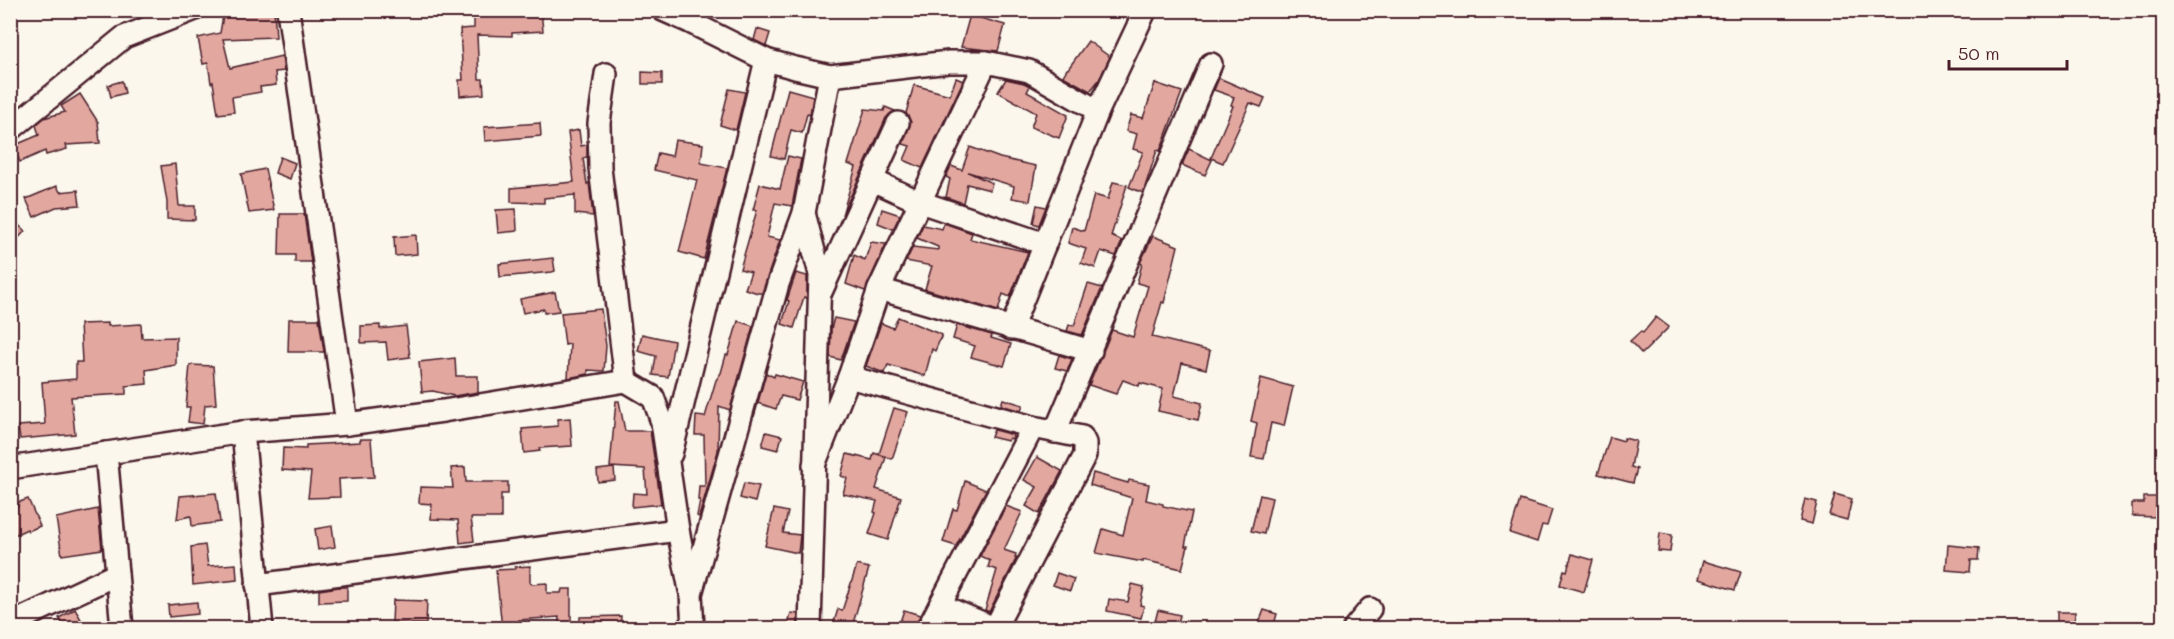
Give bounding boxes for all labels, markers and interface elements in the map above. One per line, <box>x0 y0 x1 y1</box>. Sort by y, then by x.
scale bar <box>1949 33 2068 71</box>
text: 50 m <box>1958 41 2000 65</box>

